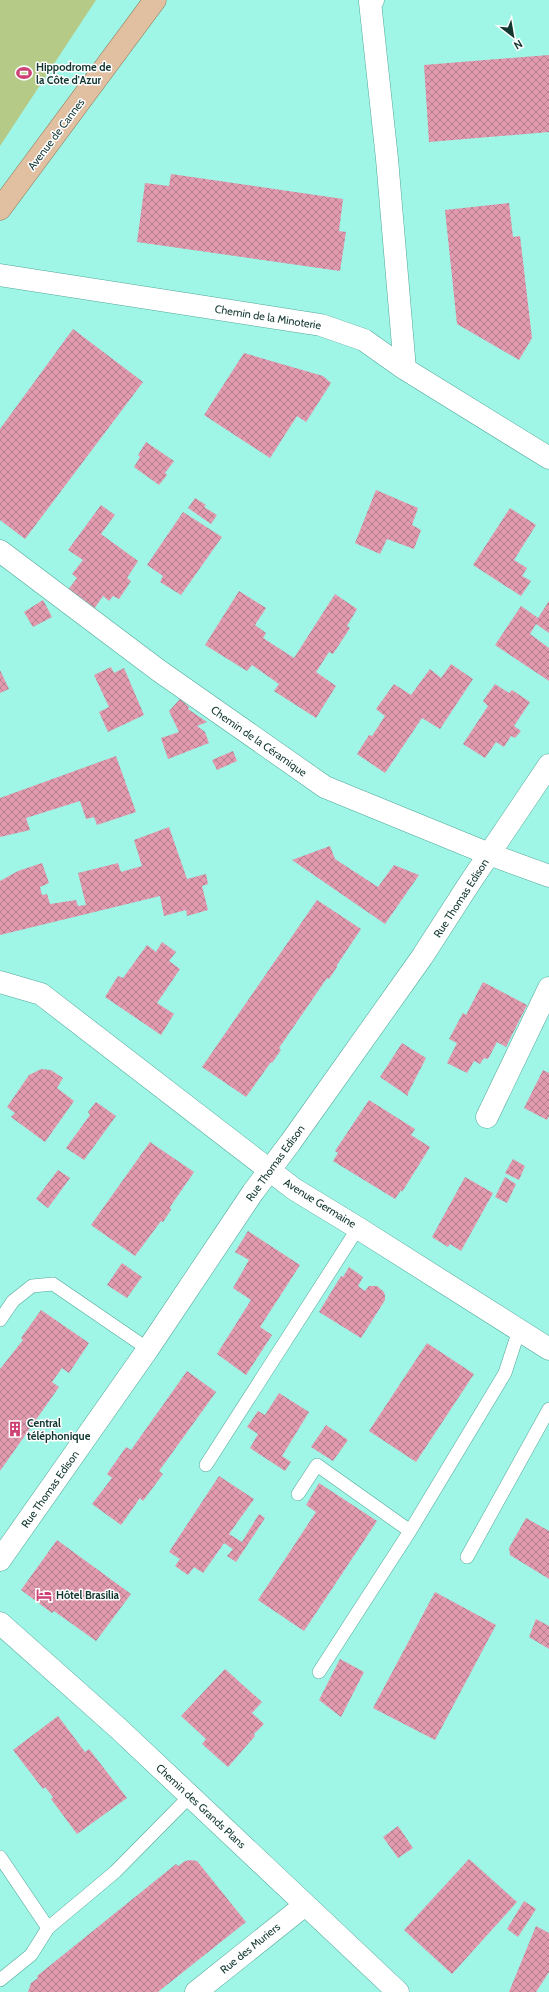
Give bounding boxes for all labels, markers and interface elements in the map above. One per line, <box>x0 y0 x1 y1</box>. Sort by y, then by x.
north arrow <box>493 16 533 56</box>
text: N <box>511 37 525 53</box>
place label: Hippodrome de la Côte d'Azur <box>36 60 111 87</box>
sports icon: Hippodrome de la Côte d'Azur <box>15 64 33 82</box>
street label: Avenue de Cannes <box>24 95 88 173</box>
street label: Chemin de la Minoterie <box>214 302 323 332</box>
street label: Chemin de la Céramique <box>208 703 310 780</box>
street label: Rue Thomas Edison <box>430 856 492 940</box>
street label: Rue Thomas Edison <box>243 1122 307 1204</box>
street label: Avenue Germaine <box>281 1175 359 1231</box>
place label: Central téléphonique <box>27 1416 91 1443</box>
building icon: Central téléphonique <box>6 1420 24 1438</box>
street label: Rue Thomas Edison <box>18 1448 82 1530</box>
hotel icon: Hôtel Brasilia <box>35 1586 53 1604</box>
place label: Hôtel Brasilia <box>56 1588 120 1602</box>
street label: Chemin des Grands Plans <box>153 1761 249 1852</box>
street label: Rue des Muriers <box>217 1919 283 1976</box>

